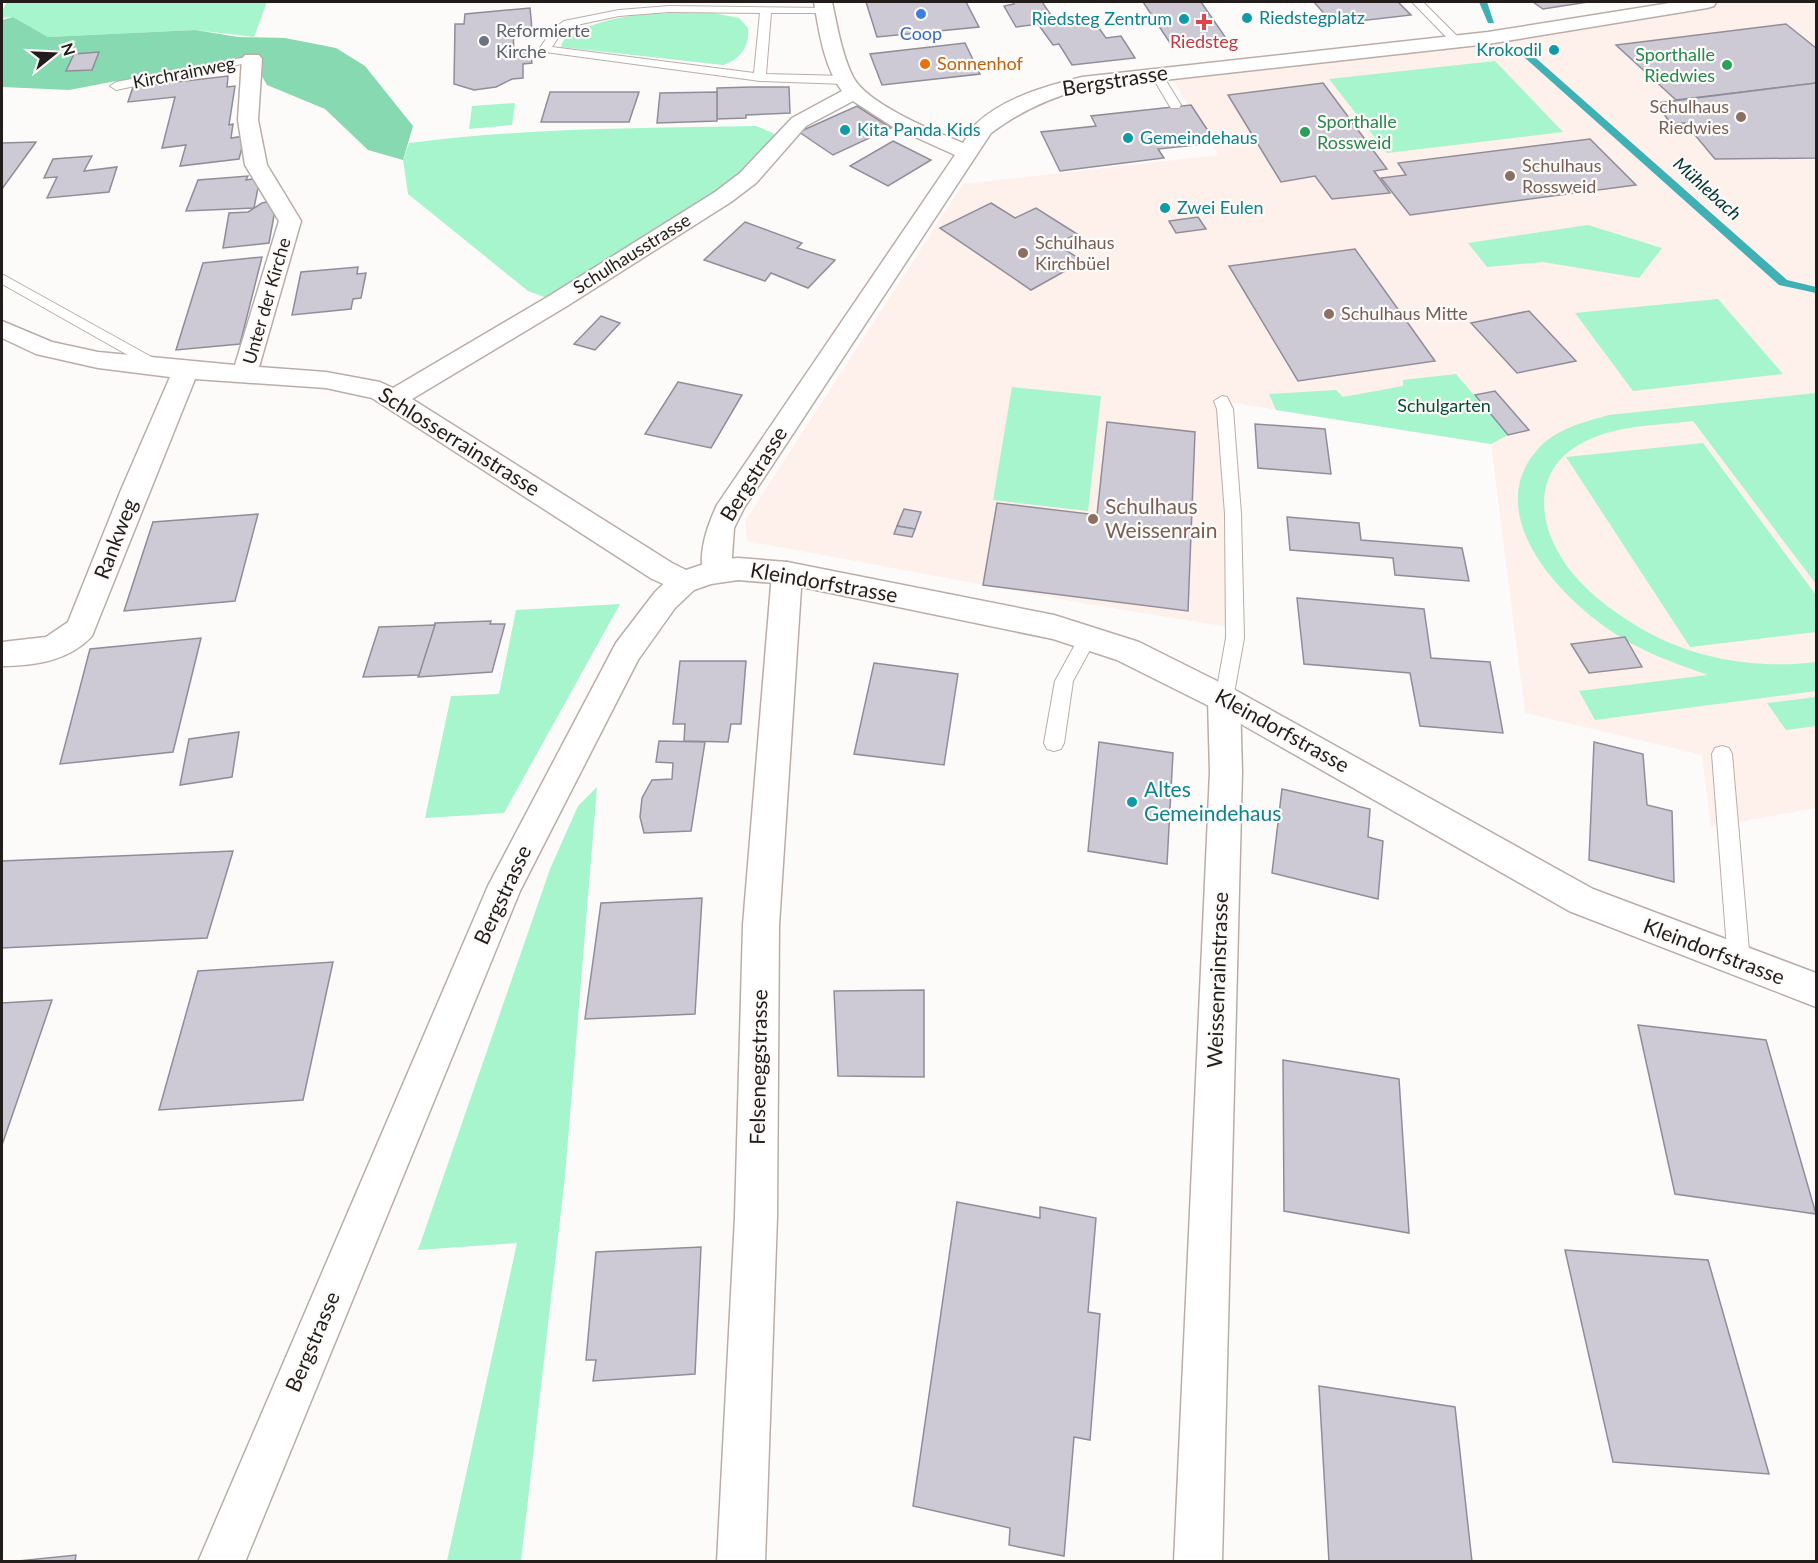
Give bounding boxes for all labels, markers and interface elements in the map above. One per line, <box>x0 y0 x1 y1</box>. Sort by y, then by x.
place label: Riedstegplatz <box>1259 6 1365 28</box>
marker: Coop <box>914 7 928 21</box>
place label: Riedsteg Zentrum <box>1032 7 1172 29</box>
marker: Riedstegplatz <box>1240 11 1254 25</box>
marker: Riedsteg Zentrum <box>1177 12 1191 26</box>
marker: Riedsteg <box>1197 15 1211 29</box>
place label: Reformierte Kirche <box>496 19 590 62</box>
place label: Coop <box>900 22 942 44</box>
north arrow <box>24 24 84 84</box>
place label: Riedsteg <box>1170 30 1238 52</box>
marker: Reformierte Kirche <box>477 34 491 48</box>
place label: Krokodil <box>1476 38 1542 60</box>
text: N <box>58 40 80 58</box>
marker: Krokodil <box>1547 43 1561 57</box>
place label: Sporthalle Riedwies <box>1635 43 1715 86</box>
street label: Kirchrainweg <box>131 51 237 93</box>
place label: Sonnenhof <box>937 52 1024 74</box>
marker: Sonnenhof <box>918 57 932 71</box>
marker: Sporthalle Riedwies <box>1720 58 1734 72</box>
street label: Bergstrasse <box>1060 59 1169 100</box>
place label: Schulhaus Riedwies <box>1650 95 1729 138</box>
place label: Sporthalle Rossweid <box>1317 110 1397 153</box>
marker: Schulhaus Riedwies <box>1734 110 1748 124</box>
place label: Kita Panda Kids <box>857 118 981 140</box>
marker: Kita Panda Kids <box>838 123 852 137</box>
marker: Sporthalle Rossweid <box>1298 125 1312 139</box>
place label: Gemeindehaus <box>1140 126 1258 148</box>
marker: Gemeindehaus <box>1121 131 1135 145</box>
water label: Mühlebach <box>1669 152 1746 224</box>
place label: Schulhaus Rossweid <box>1522 154 1602 197</box>
marker: Schulhaus Rossweid <box>1503 169 1517 183</box>
place label: Zwei Eulen <box>1177 196 1264 218</box>
marker: Zwei Eulen <box>1158 201 1172 215</box>
street label: Schulhausstrasse <box>569 208 694 298</box>
place label: Schulhaus Kirchbüel <box>1035 231 1115 274</box>
street label: Unter der Kirche <box>237 235 295 366</box>
marker: Schulhaus Kirchbüel <box>1016 246 1030 260</box>
place label: Schulhaus Mitte <box>1341 302 1468 324</box>
marker: Schulhaus Mitte <box>1322 307 1336 321</box>
street label: Schlosserrainstrasse <box>375 381 545 500</box>
park label: Schulgarten <box>1397 394 1491 416</box>
street label: Bergstrasse <box>714 421 792 525</box>
place label: Schulhaus Weissenrain <box>1105 493 1217 542</box>
street label: Rankweg <box>88 495 141 582</box>
marker: Schulhaus Weissenrain <box>1086 512 1100 526</box>
street label: Kleindorfstrasse <box>749 556 900 607</box>
street label: Kleindorfstrasse <box>1211 683 1354 777</box>
place label: Altes Gemeindehaus <box>1144 776 1281 825</box>
marker: Altes Gemeindehaus <box>1125 795 1139 809</box>
street label: Bergstrasse <box>468 841 536 948</box>
street label: Weissenrainstrasse <box>1201 891 1232 1068</box>
street label: Kleindorfstrasse <box>1640 912 1789 989</box>
street label: Felseneggstrasse <box>744 989 771 1145</box>
street label: Bergstrasse <box>279 1287 344 1395</box>

